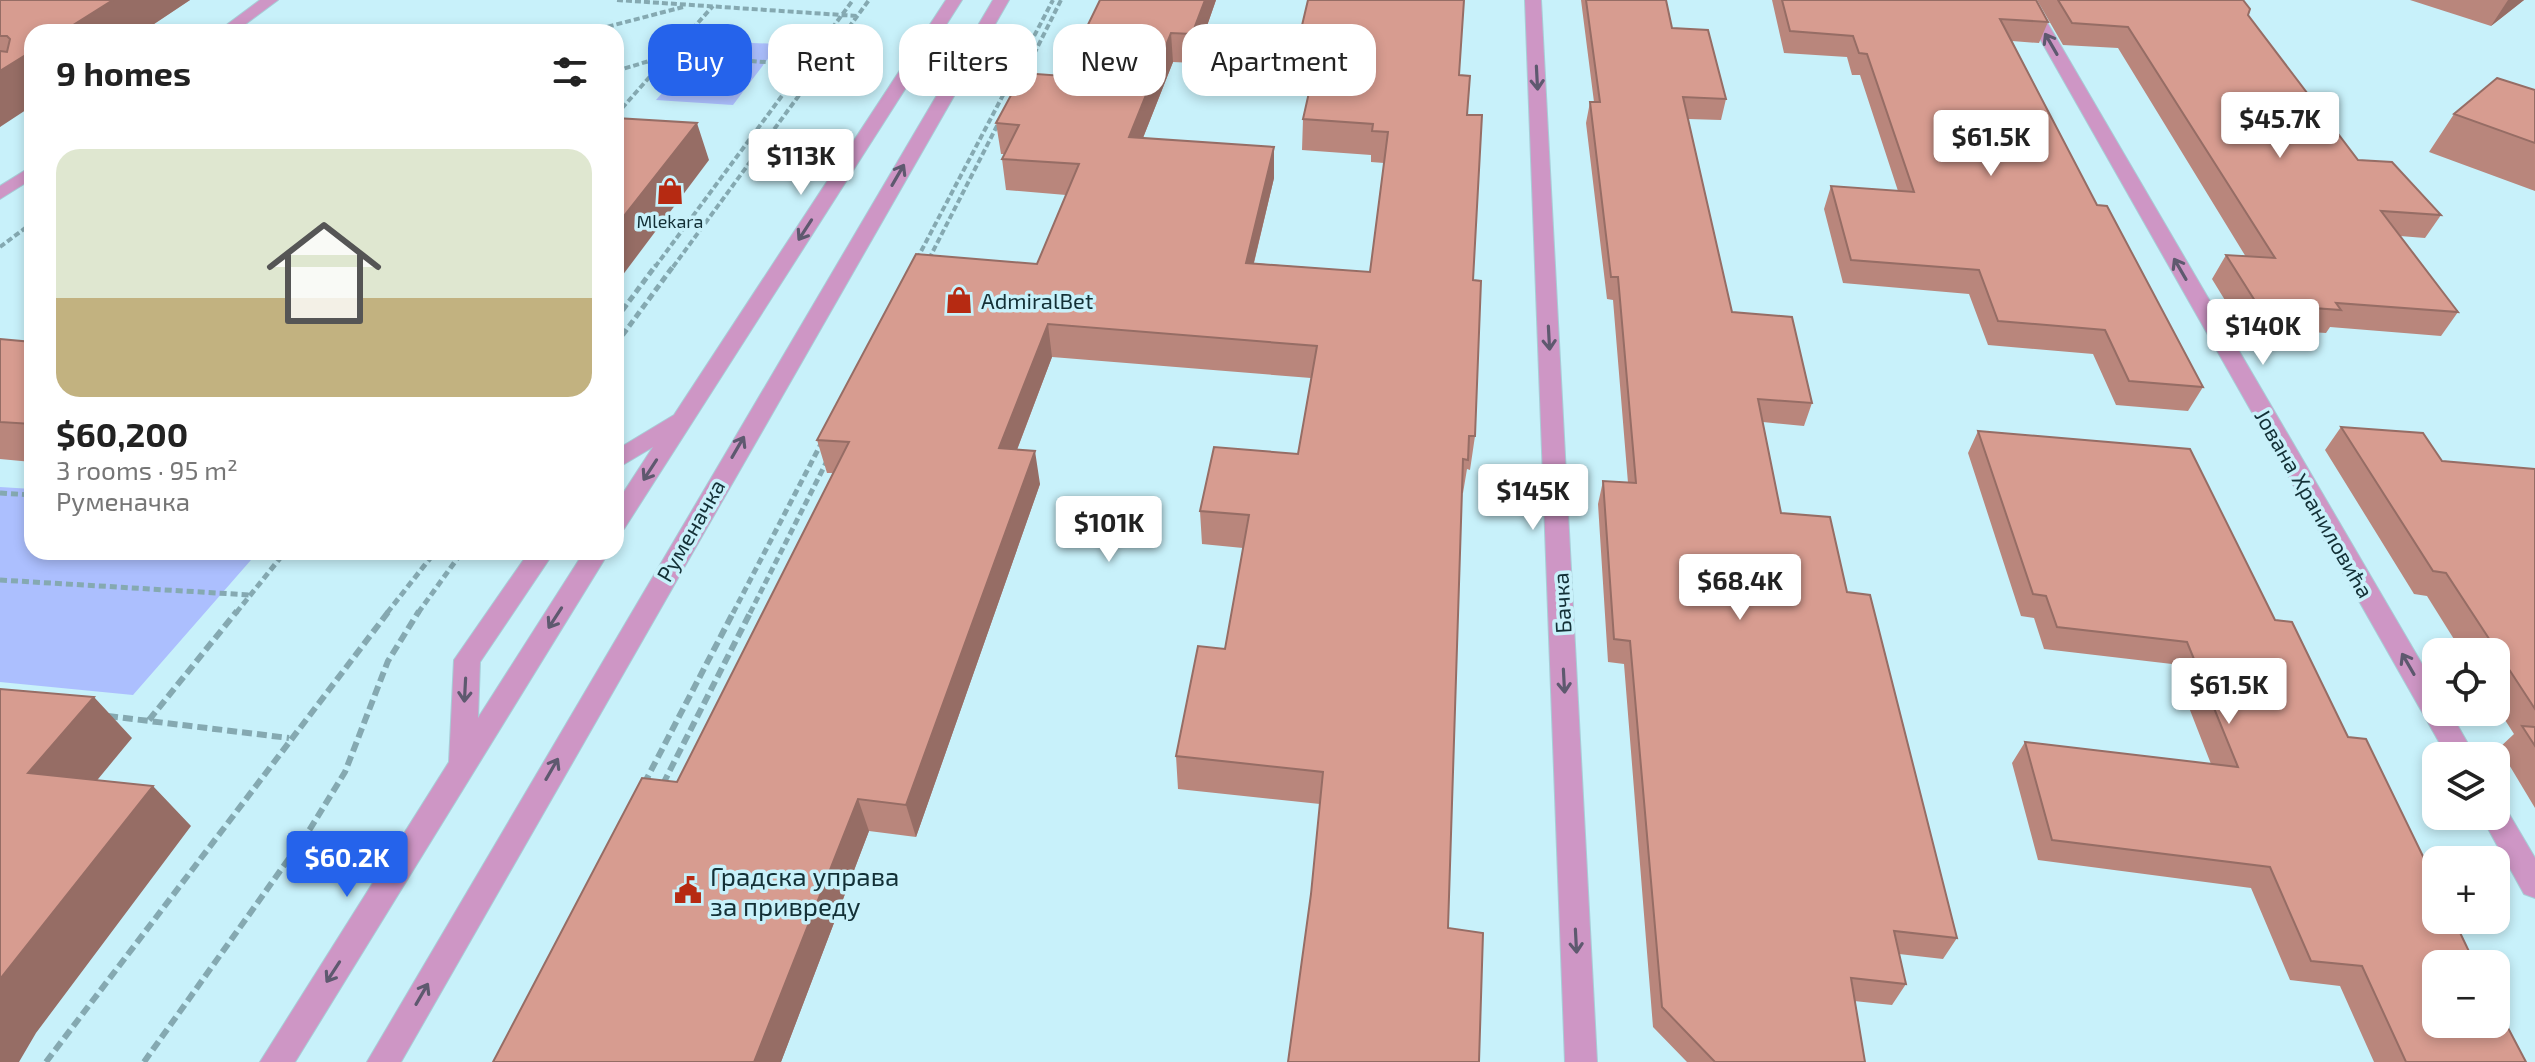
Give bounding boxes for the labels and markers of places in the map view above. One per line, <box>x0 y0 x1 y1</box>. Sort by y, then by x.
pin: $45.7K <box>2215 92 2345 160</box>
pin: $61.5K <box>1926 110 2056 178</box>
pin: $113K <box>745 129 857 197</box>
shop icon: Mlekara <box>655 176 685 206</box>
place label: Mlekara <box>637 210 703 232</box>
shop icon: AdmiralBet <box>944 285 974 315</box>
place label: AdmiralBet <box>981 287 1093 313</box>
pin: $140K <box>2207 299 2319 367</box>
pin: $145K <box>1477 464 1589 532</box>
pin: $101K <box>1053 496 1165 564</box>
pin: $68.4K <box>1675 554 1805 622</box>
pin: $61.5K <box>2164 658 2294 726</box>
pin: $60.2K <box>282 831 412 899</box>
place label: Градска управа за привреду <box>710 860 899 922</box>
public building icon: Градска управа за привреду <box>673 875 703 905</box>

